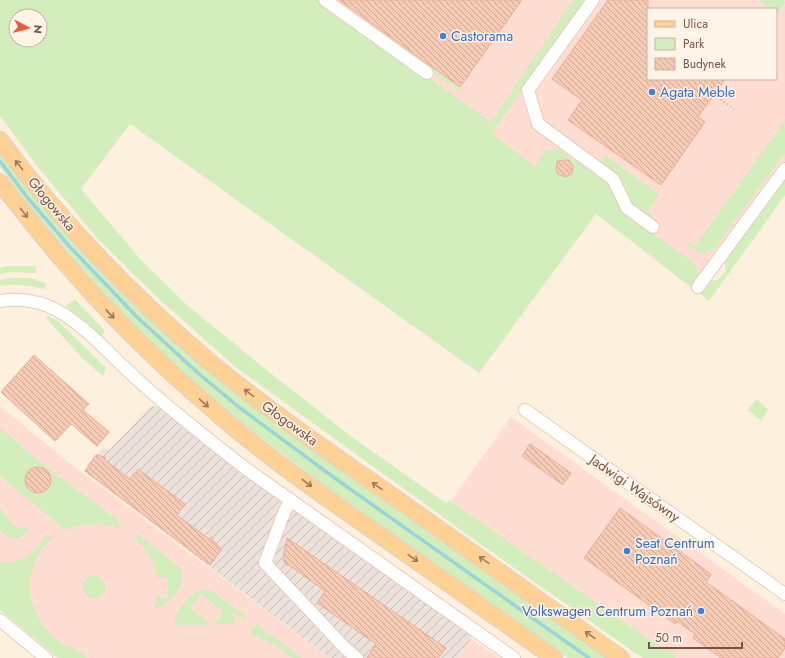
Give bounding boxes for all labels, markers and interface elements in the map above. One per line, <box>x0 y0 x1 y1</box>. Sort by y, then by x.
north arrow <box>8 8 48 48</box>
legend <box>647 8 777 80</box>
text: Ulica <box>683 15 708 33</box>
text: N <box>29 24 46 35</box>
place label: Castorama <box>451 26 513 46</box>
marker: Castorama <box>438 31 448 41</box>
text: Park <box>683 35 705 53</box>
text: Budynek <box>683 55 727 73</box>
place label: Agata Meble <box>660 82 735 102</box>
marker: Agata Meble <box>647 87 657 97</box>
one-way arrow <box>15 160 24 171</box>
street label: Głogowska <box>23 173 81 235</box>
one-way arrow <box>19 207 28 218</box>
one-way arrow <box>105 308 114 318</box>
one-way arrow <box>244 388 255 397</box>
street label: Głogowska <box>258 396 322 450</box>
one-way arrow <box>199 398 209 408</box>
street label: Jadwigi Wajsówny <box>584 448 685 527</box>
one-way arrow <box>301 479 312 487</box>
one-way arrow <box>372 482 383 490</box>
place label: Seat Centrum Poznań <box>635 533 715 569</box>
marker: Seat Centrum Poznań <box>622 546 632 556</box>
one-way arrow <box>407 554 418 562</box>
one-way arrow <box>478 556 489 564</box>
place label: Volkswagen Centrum Poznań <box>522 601 693 621</box>
marker: Volkswagen Centrum Poznań <box>696 606 706 616</box>
scale bar <box>649 624 742 650</box>
text: 50 m <box>655 629 682 647</box>
one-way arrow <box>584 631 595 640</box>

